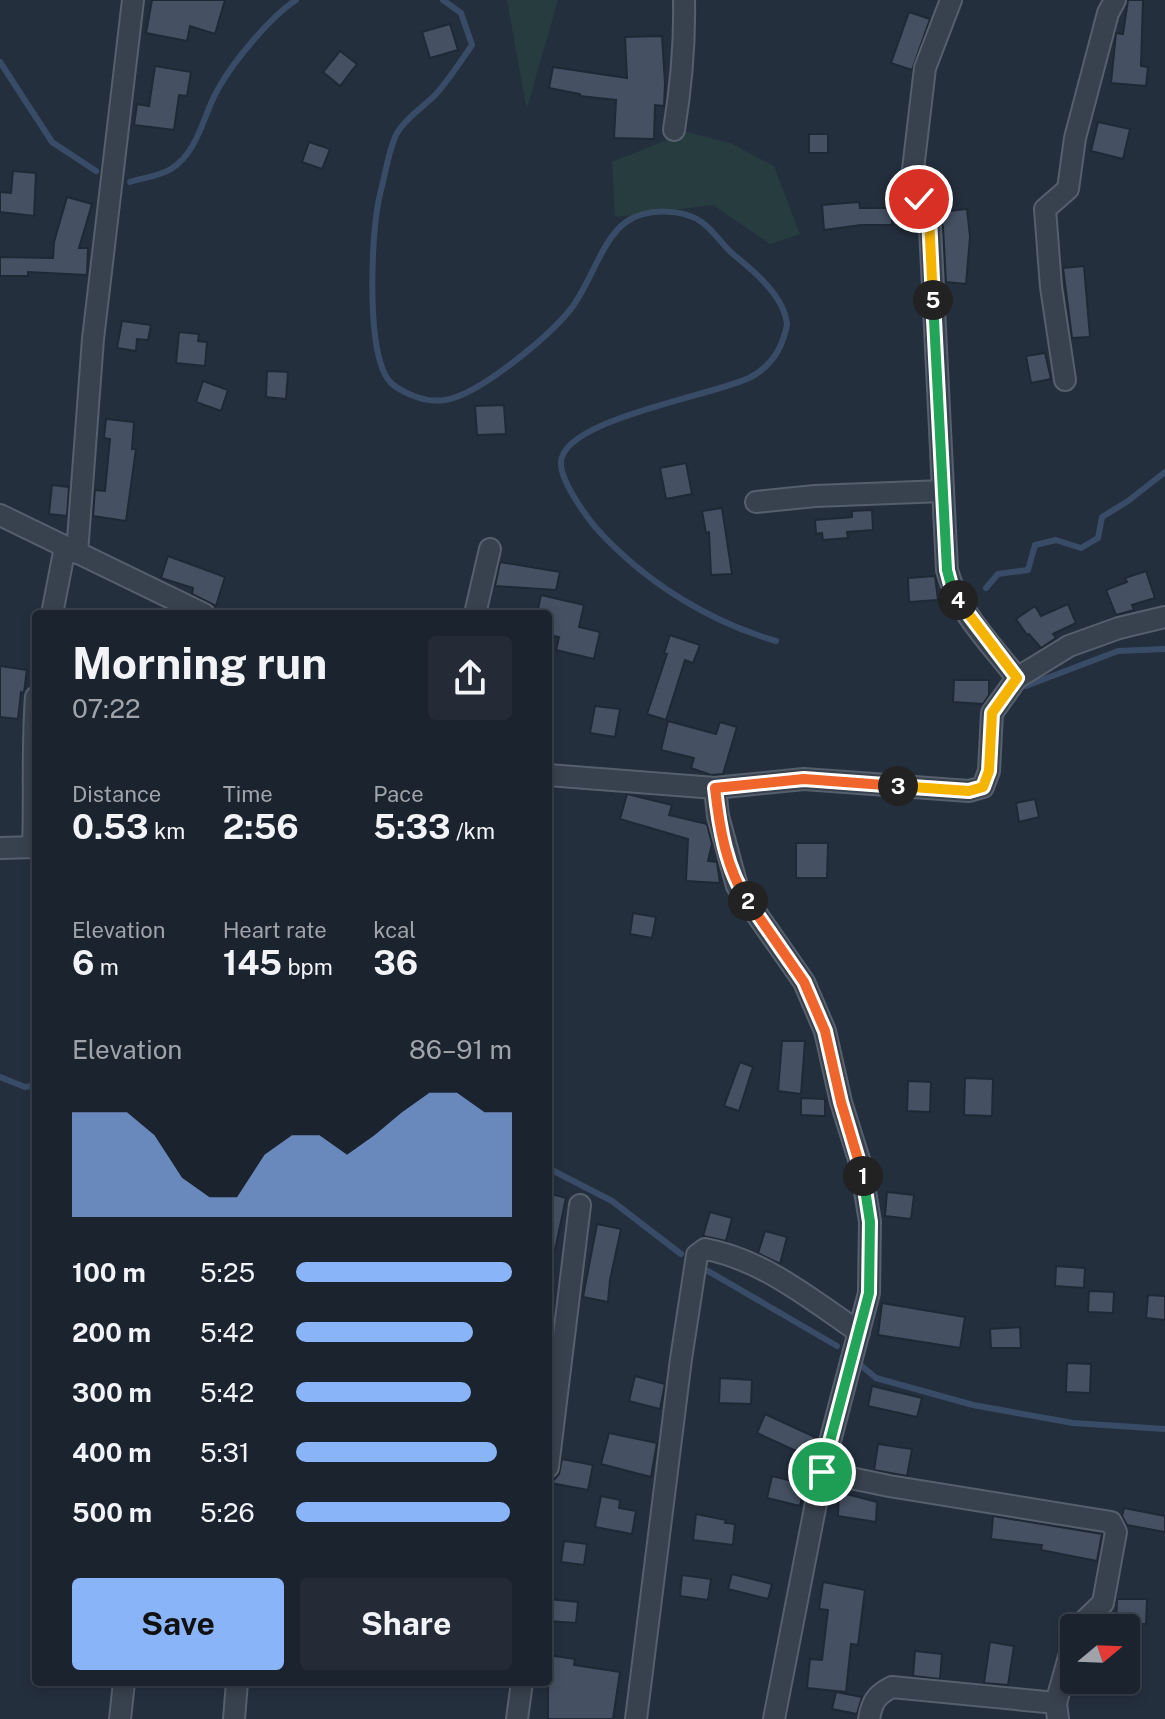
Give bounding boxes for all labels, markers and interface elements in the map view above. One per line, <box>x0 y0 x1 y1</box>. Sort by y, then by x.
pin <box>885 165 953 233</box>
icon: check <box>897 177 941 221</box>
pin: 5 <box>913 280 953 320</box>
text: 5 <box>926 287 940 313</box>
pin: 4 <box>938 580 978 620</box>
text: 4 <box>951 587 965 613</box>
button: share <box>428 636 512 720</box>
text: Morning run <box>72 637 327 689</box>
text: 07:22 <box>72 693 140 724</box>
pin: 3 <box>878 766 918 806</box>
text: 3 <box>891 773 905 799</box>
text: Distance <box>72 781 161 807</box>
text: Time <box>223 781 273 807</box>
text: Pace <box>373 781 424 807</box>
text: 0.53 <box>72 807 149 847</box>
text: 2:56 <box>223 807 299 847</box>
text: 5:33 <box>373 807 451 847</box>
text: km <box>149 818 185 844</box>
text: /km <box>451 818 495 844</box>
pin: 2 <box>728 881 768 921</box>
text: 2 <box>741 888 755 914</box>
text: Elevation <box>72 917 165 943</box>
text: Heart rate <box>223 917 327 943</box>
text: kcal <box>373 917 416 943</box>
text: 6 <box>72 943 94 983</box>
text: 145 <box>223 943 282 983</box>
text: 36 <box>373 943 418 983</box>
text: m <box>94 954 119 980</box>
text: bpm <box>282 954 333 980</box>
text: Elevation <box>72 1034 182 1065</box>
text: 86–91 m <box>409 1034 512 1065</box>
pin: 1 <box>843 1156 883 1196</box>
text: 1 <box>858 1163 868 1189</box>
text: 100 m <box>72 1257 146 1288</box>
text: 5:25 <box>200 1257 255 1288</box>
text: 200 m <box>72 1317 151 1348</box>
text: 5:42 <box>200 1317 254 1348</box>
text: 300 m <box>72 1377 152 1408</box>
text: 5:42 <box>200 1377 254 1408</box>
text: 400 m <box>72 1437 152 1468</box>
text: 5:31 <box>200 1437 249 1468</box>
pin <box>788 1438 856 1506</box>
icon: arrive <box>800 1450 844 1494</box>
text: 500 m <box>72 1497 152 1528</box>
text: 5:26 <box>200 1497 255 1528</box>
button: Save <box>72 1578 284 1670</box>
button: Share <box>300 1578 512 1670</box>
north arrow <box>1060 1614 1140 1694</box>
map controls <box>1060 1614 1140 1694</box>

